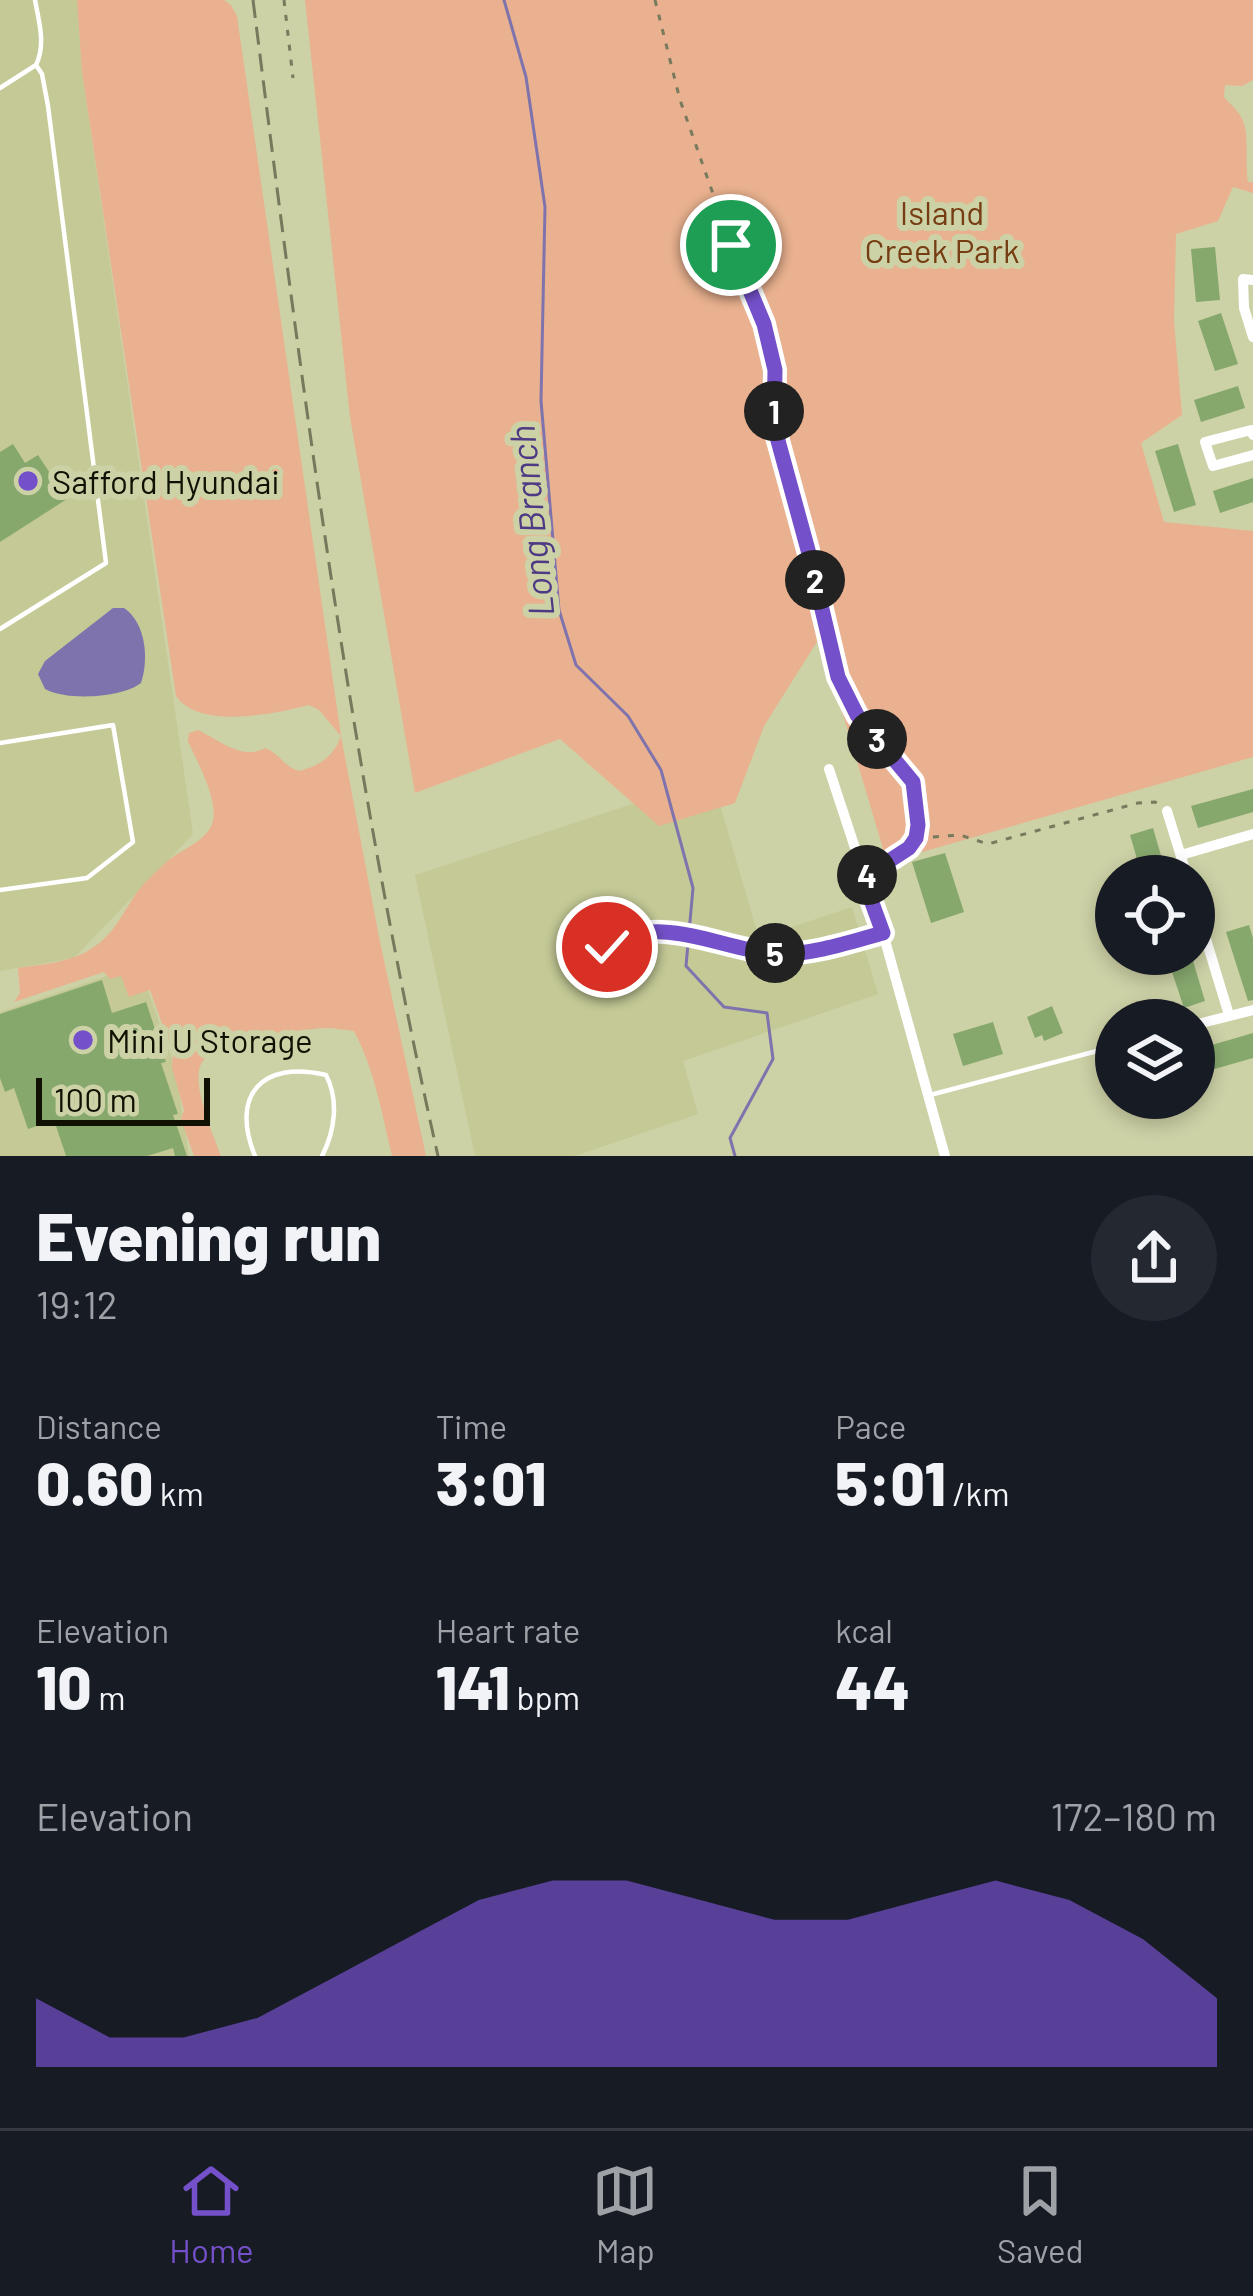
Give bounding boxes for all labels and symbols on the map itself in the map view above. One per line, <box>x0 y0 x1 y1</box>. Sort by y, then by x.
park label: Island Creek Park <box>864 192 1020 270</box>
pin <box>680 194 782 296</box>
pin: 1 <box>744 381 804 441</box>
water label: Long Branch <box>499 423 561 619</box>
place label: Safford Hyundai <box>52 461 280 501</box>
marker: Safford Hyundai <box>15 468 41 494</box>
pin: 2 <box>785 550 845 610</box>
pin: 3 <box>847 709 907 769</box>
pin: 4 <box>837 845 897 905</box>
pin <box>556 896 658 998</box>
pin: 5 <box>745 923 805 983</box>
place label: Mini U Storage <box>107 1020 313 1060</box>
marker: Mini U Storage <box>70 1027 96 1053</box>
scale bar <box>36 1072 210 1125</box>

